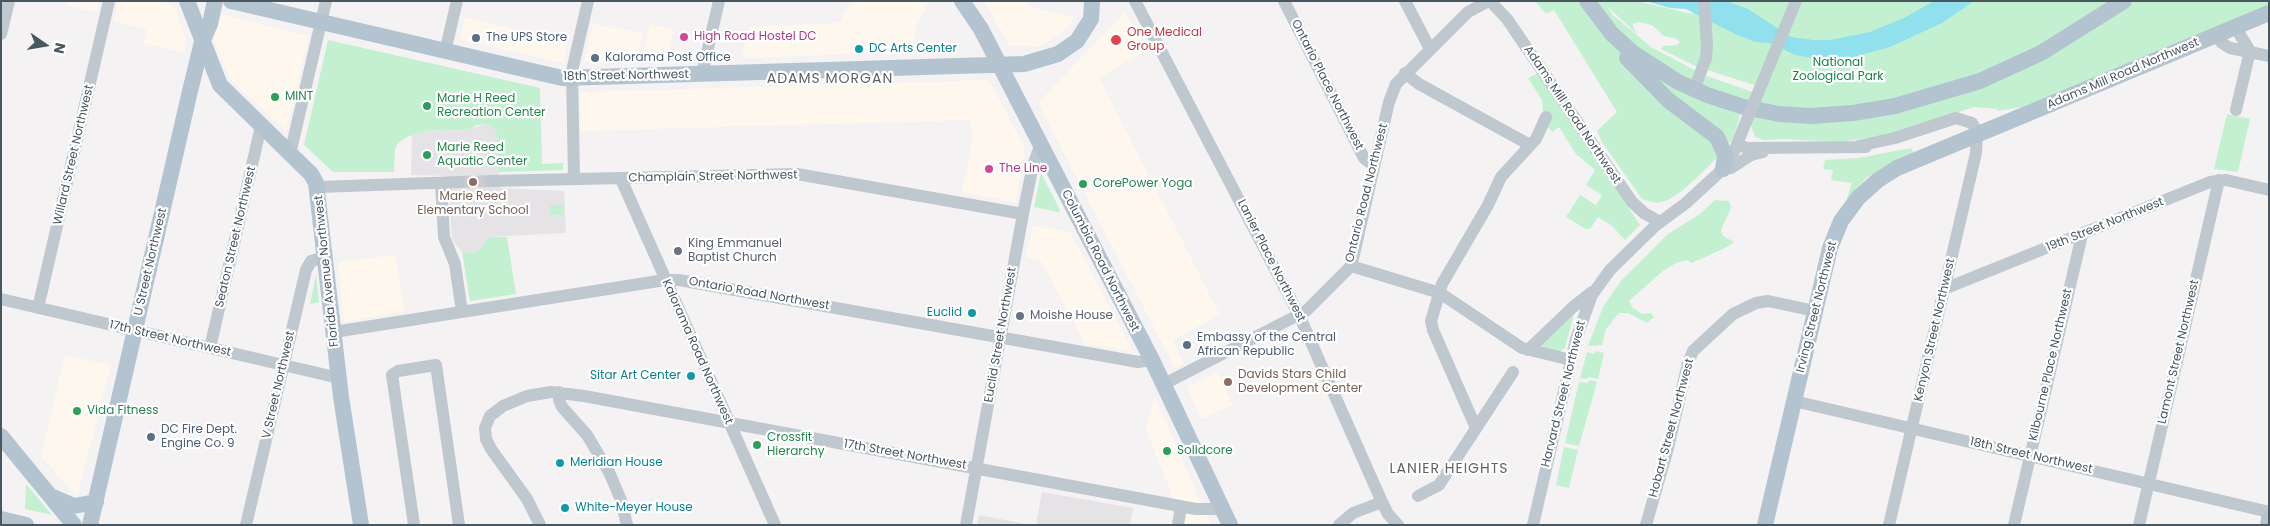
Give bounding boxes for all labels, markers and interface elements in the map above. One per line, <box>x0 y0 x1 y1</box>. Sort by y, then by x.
street label: Ontario Place Northwest <box>1288 17 1366 153</box>
north arrow <box>20 20 70 70</box>
place label: One Medical Group <box>1127 26 1202 54</box>
place label: High Road Hostel DC <box>694 30 817 44</box>
place label: The UPS Store <box>486 31 567 45</box>
marker: High Road Hostel DC <box>678 31 690 43</box>
marker: The UPS Store <box>470 32 482 44</box>
marker: One Medical Group <box>1109 33 1123 47</box>
street label: Adams Mill Road Northwest <box>2045 35 2201 113</box>
text: N <box>49 41 71 56</box>
place label: DC Arts Center <box>869 42 957 56</box>
marker: DC Arts Center <box>853 43 865 55</box>
street label: Adams Mill Road Northwest <box>1520 43 1624 187</box>
place label: Kalorama Post Office <box>605 51 731 65</box>
marker: Kalorama Post Office <box>589 52 601 64</box>
park label: National Zoological Park <box>1793 56 1883 84</box>
street label: 18th Street Northwest <box>563 68 689 84</box>
district label: ADAMS MORGAN <box>765 71 895 87</box>
street label: Willard Street Northwest <box>51 84 97 226</box>
place label: MINT <box>285 90 313 104</box>
marker: MINT <box>269 91 281 103</box>
place label: Marie H Reed Recreation Center <box>437 92 546 120</box>
marker: Marie H Reed Recreation Center <box>421 100 433 112</box>
street label: Ontario Road Northwest <box>1343 122 1391 264</box>
place label: Marie Reed Aquatic Center <box>437 141 527 169</box>
marker: Marie Reed Aquatic Center <box>421 149 433 161</box>
place label: The Line <box>999 162 1047 176</box>
marker: The Line <box>983 163 995 175</box>
street label: Seaton Street Northwest <box>213 165 259 309</box>
street label: Champlain Street Northwest <box>628 168 798 186</box>
marker: Marie Reed Elementary School <box>467 176 479 188</box>
place label: CorePower Yoga <box>1093 177 1192 191</box>
marker: CorePower Yoga <box>1077 178 1089 190</box>
street label: Columbia Road Northwest <box>1058 188 1142 334</box>
place label: Marie Reed Elementary School <box>417 190 529 218</box>
street label: Florida Avenue Northwest <box>312 194 342 348</box>
street label: 19th Street Northwest <box>2044 195 2166 255</box>
street label: Lanier Place Northwest <box>1234 197 1308 325</box>
street label: U Street Northwest <box>132 207 170 317</box>
place label: King Emmanuel Baptist Church <box>688 237 782 265</box>
street label: Irving Street Northwest <box>1794 240 1840 374</box>
marker: King Emmanuel Baptist Church <box>672 245 684 257</box>
street label: Kenyon Street Northwest <box>1912 257 1958 403</box>
street label: Euclid Street Northwest <box>982 266 1020 404</box>
street label: Ontario Road Northwest <box>687 275 831 313</box>
street label: Kalorama Road Northwest <box>658 277 736 427</box>
street label: Lamont Street Northwest <box>2155 279 2203 425</box>
street label: Kilbourne Place Northwest <box>2026 287 2076 443</box>
place label: Euclid <box>927 306 962 320</box>
marker: Euclid <box>966 307 978 319</box>
place label: Moishe House <box>1030 309 1113 323</box>
marker: Moishe House <box>1014 310 1026 322</box>
street label: 17th Street Northwest <box>108 318 232 360</box>
street label: Harvard Street Northwest <box>1539 319 1589 469</box>
street label: V Street Northwest <box>260 330 298 440</box>
place label: Embassy of the Central African Republic <box>1197 331 1336 359</box>
marker: Embassy of the Central African Republic <box>1181 339 1193 351</box>
street label: Hobart Street Northwest <box>1647 357 1697 499</box>
place label: Davids Stars Child Development Center <box>1238 368 1363 396</box>
place label: Sitar Art Center <box>590 369 681 383</box>
marker: Sitar Art Center <box>685 370 697 382</box>
marker: Davids Stars Child Development Center <box>1222 376 1234 388</box>
place label: Vida Fitness <box>87 404 159 418</box>
marker: Vida Fitness <box>71 405 83 417</box>
place label: DC Fire Dept. Engine Co. 9 <box>161 423 237 451</box>
marker: DC Fire Dept. Engine Co. 9 <box>145 431 157 443</box>
place label: Crossfit Hierarchy <box>767 431 824 459</box>
street label: 18th Street Northwest <box>1968 435 2094 477</box>
street label: 17th Street Northwest <box>842 437 968 473</box>
marker: Crossfit Hierarchy <box>751 439 763 451</box>
place label: Solidcore <box>1177 444 1233 458</box>
marker: Solidcore <box>1161 445 1173 457</box>
place label: Meridian House <box>570 456 663 470</box>
marker: Meridian House <box>554 457 566 469</box>
district label: LANIER HEIGHTS <box>1388 461 1510 477</box>
place label: White-Meyer House <box>575 501 693 515</box>
marker: White-Meyer House <box>559 502 571 514</box>

